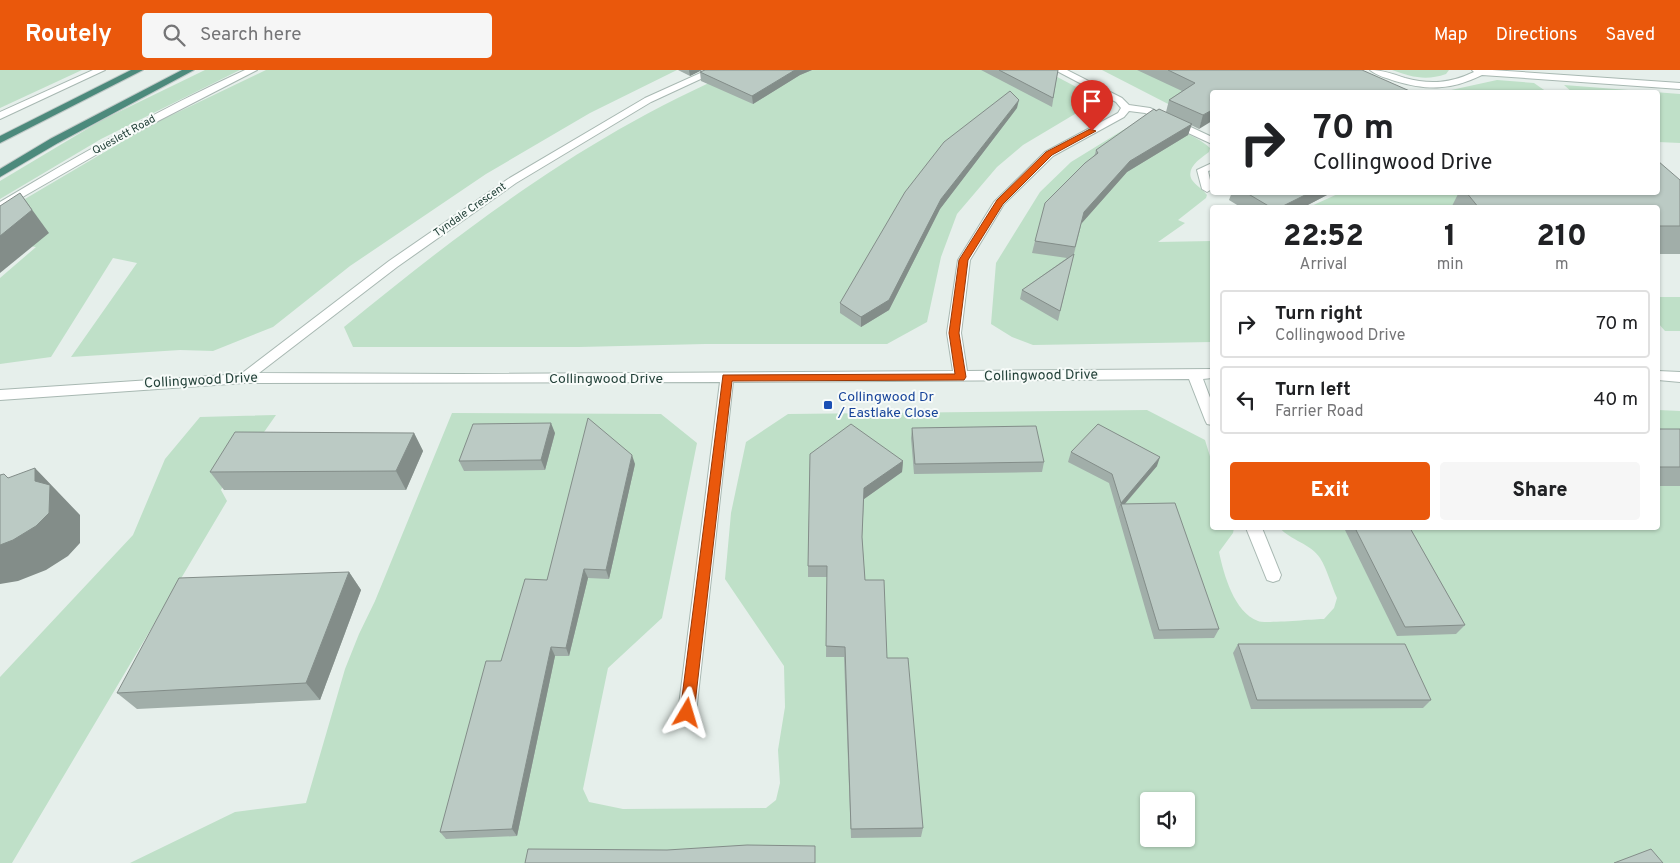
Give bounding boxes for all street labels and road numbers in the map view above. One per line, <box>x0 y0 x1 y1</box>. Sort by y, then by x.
street label: Queslett Road <box>90 112 158 158</box>
street label: Tyndale Crescent <box>431 180 509 240</box>
street label: Collingwood Drive <box>984 367 1098 385</box>
street label: Collingwood Drive <box>144 370 258 392</box>
street label: Collingwood Drive <box>549 371 663 388</box>

